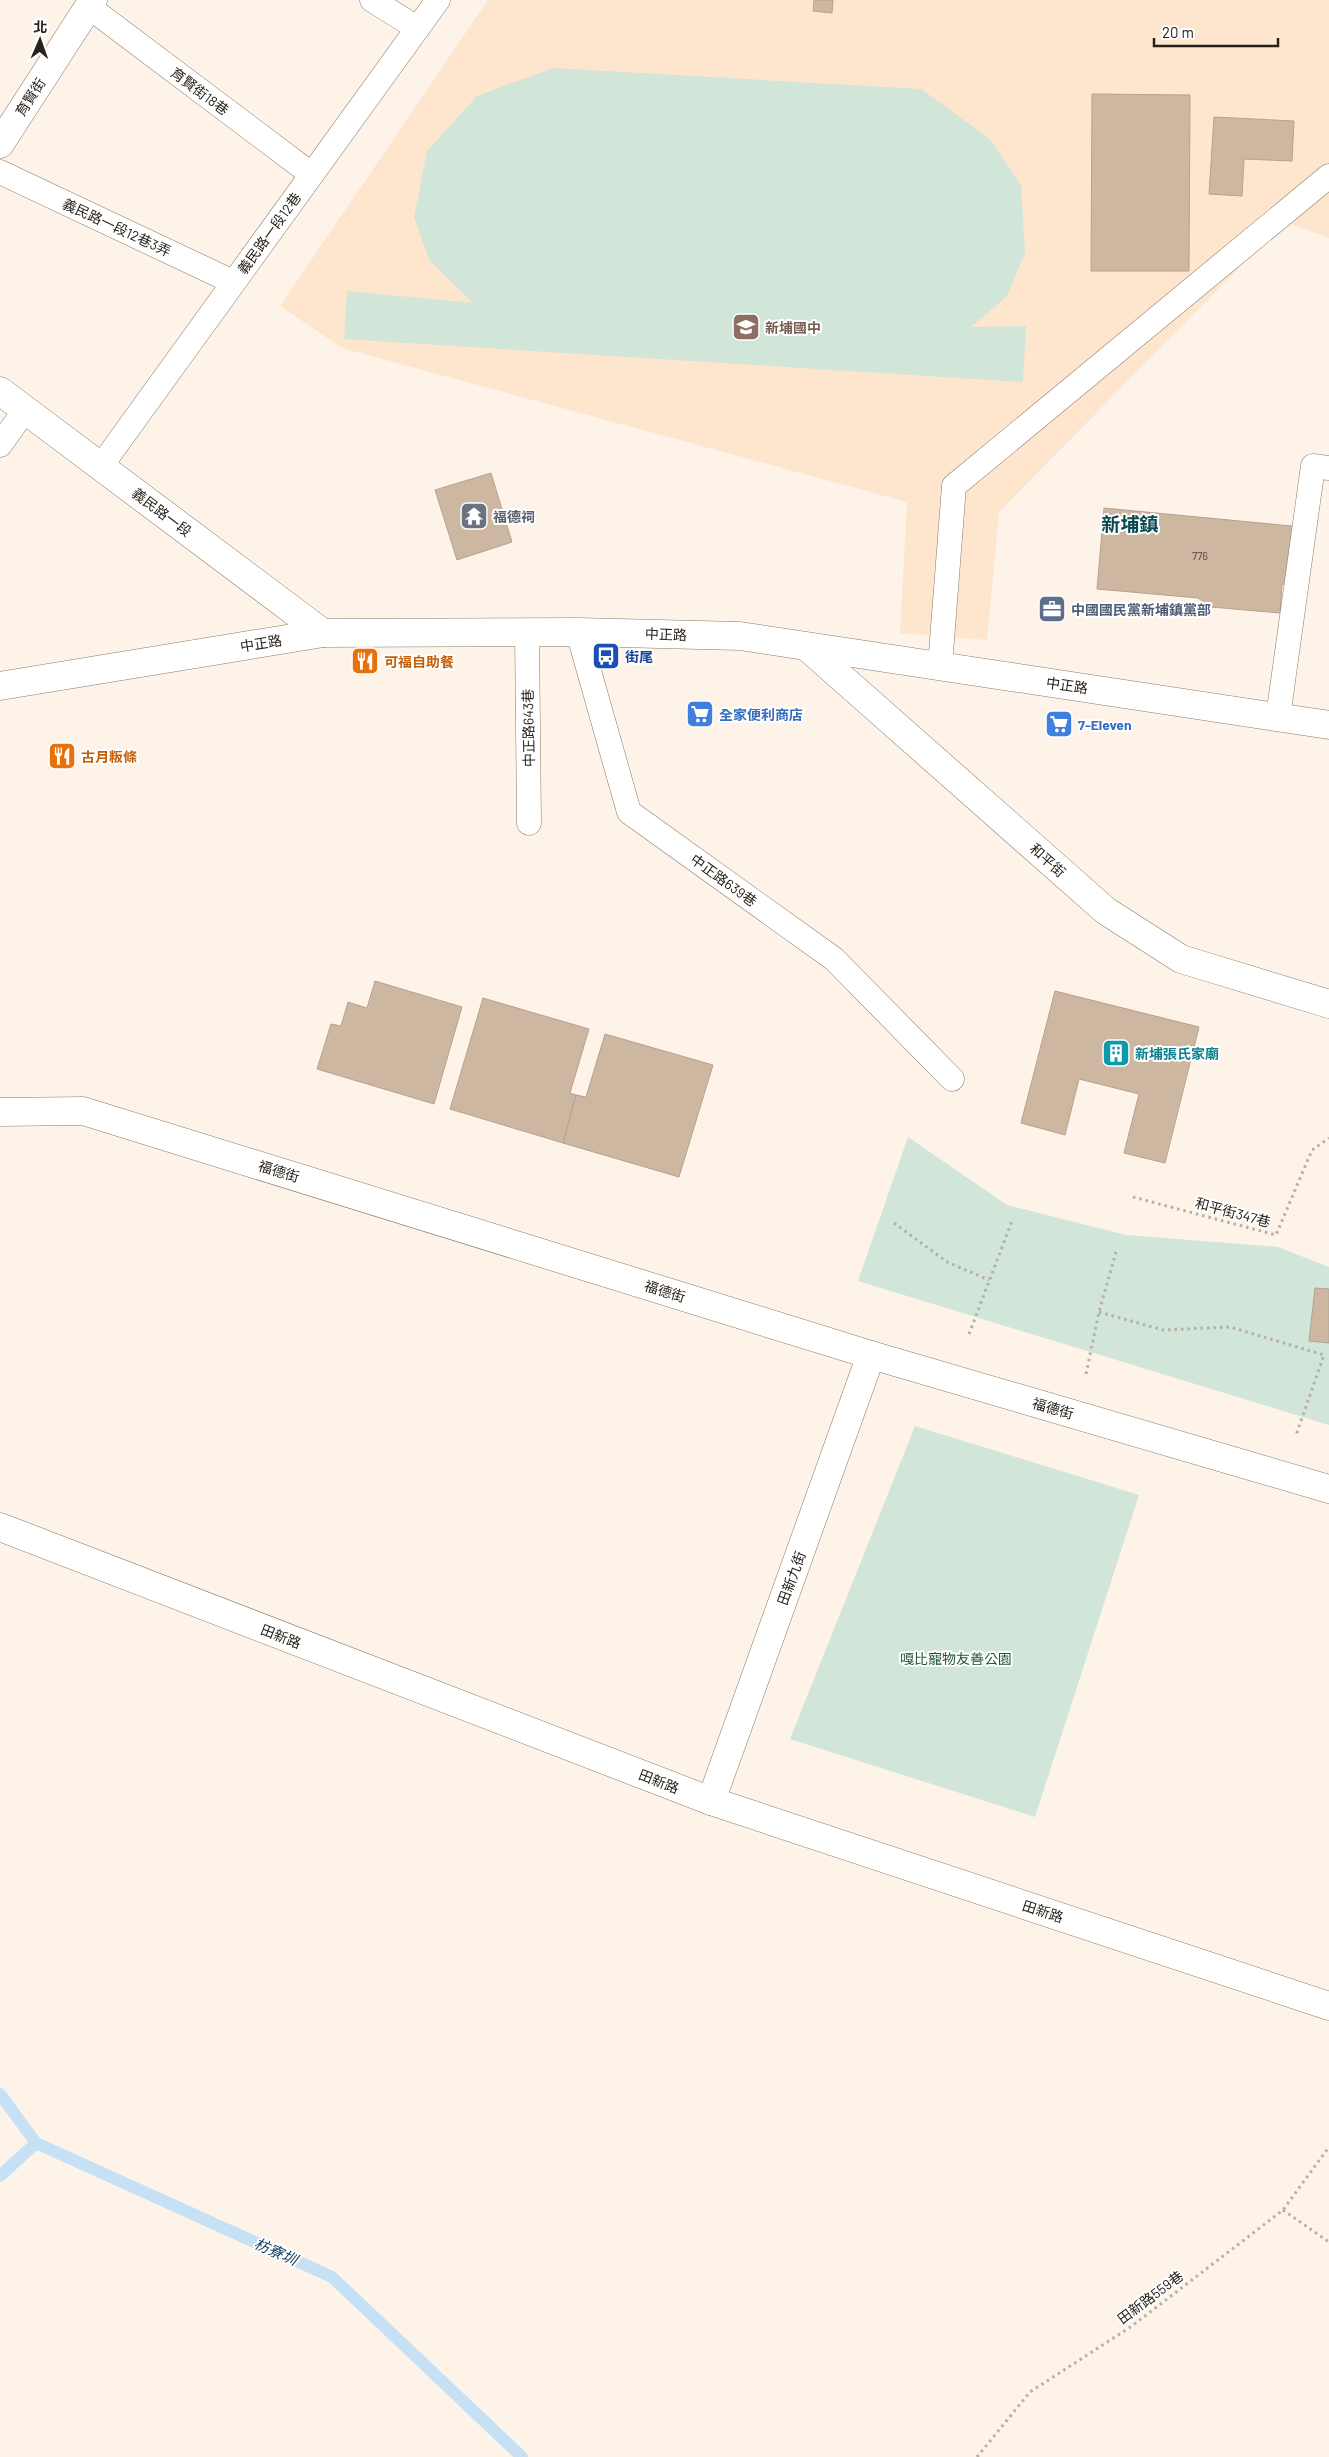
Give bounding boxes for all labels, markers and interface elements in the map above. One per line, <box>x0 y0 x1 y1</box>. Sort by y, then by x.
north arrow <box>15 15 65 65</box>
scale bar <box>1154 15 1278 47</box>
text: 北 <box>33 18 48 35</box>
text: 20 m <box>1162 23 1194 41</box>
street label: 育賢街18巷 <box>168 64 232 118</box>
street label: 育賢街 <box>11 75 49 119</box>
street label: 義民路一段12巷 <box>234 189 304 277</box>
street label: 義民路一段12巷3弄 <box>60 194 174 260</box>
school or university icon: 新埔國中 <box>731 312 761 342</box>
place label: 新埔國中 <box>765 319 821 336</box>
street label: 義民路一段 <box>129 484 195 540</box>
temple icon: 福德祠 <box>459 501 489 531</box>
place label: 福德祠 <box>493 508 535 525</box>
district label: 新埔鎮 <box>1101 512 1159 535</box>
house number: 776 <box>1192 549 1208 562</box>
office icon: 中國國民黨新埔鎮黨部 <box>1037 594 1067 624</box>
place label: 中國國民黨新埔鎮黨部 <box>1071 601 1211 618</box>
street label: 中正路 <box>645 625 687 643</box>
street label: 中正路 <box>239 631 283 655</box>
bus stop icon: 街尾 <box>591 641 621 671</box>
restaurant icon: 可福自助餐 <box>350 646 380 676</box>
place label: 街尾 <box>625 648 653 665</box>
place label: 可福自助餐 <box>384 653 454 670</box>
street label: 中正路 <box>1045 674 1089 696</box>
street label: 中正路643巷 <box>519 689 537 767</box>
supermarket icon: 全家便利商店 <box>685 699 715 729</box>
place label: 全家便利商店 <box>719 706 803 723</box>
supermarket icon: 7-Eleven <box>1044 709 1074 739</box>
place label: 7-Eleven <box>1078 716 1132 733</box>
restaurant icon: 古月粄條 <box>47 741 77 771</box>
place label: 古月粄條 <box>81 748 137 765</box>
street label: 和平街 <box>1027 840 1069 880</box>
street label: 中正路639巷 <box>688 850 760 910</box>
building icon: 新埔張氏家廟 <box>1101 1038 1131 1068</box>
place label: 新埔張氏家廟 <box>1135 1045 1219 1062</box>
street label: 福德街 <box>256 1157 302 1185</box>
street label: 和平街347巷 <box>1194 1194 1272 1230</box>
street label: 福德街 <box>642 1277 688 1305</box>
street label: 福德街 <box>1030 1394 1076 1422</box>
street label: 田新九街 <box>773 1549 809 1607</box>
street label: 田新路 <box>258 1621 304 1651</box>
park label: 嘎比寵物友善公園 <box>900 1650 1012 1667</box>
street label: 田新路 <box>636 1766 682 1796</box>
street label: 田新路 <box>1020 1896 1066 1926</box>
water label: 枋寮圳 <box>252 2234 302 2269</box>
street label: 田新路559巷 <box>1114 2267 1186 2327</box>

